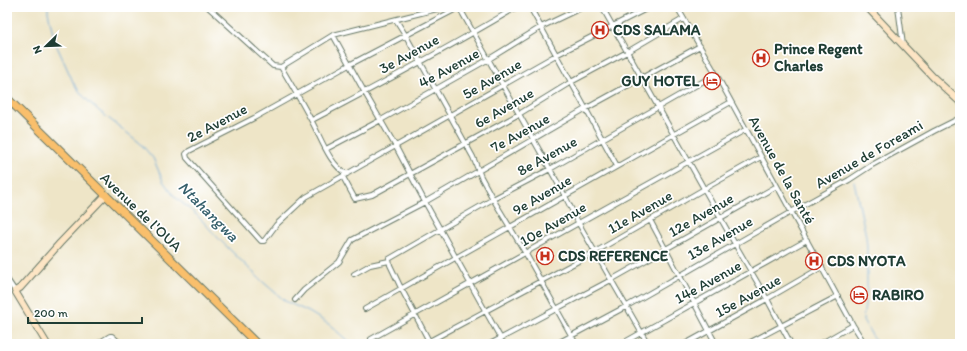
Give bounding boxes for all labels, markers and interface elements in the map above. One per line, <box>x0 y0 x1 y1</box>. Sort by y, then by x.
hospital icon: CDS SALAMA <box>590 20 610 40</box>
place label: CDS SALAMA <box>613 21 701 39</box>
north arrow <box>26 26 66 66</box>
street label: 3e Avenue <box>376 30 442 78</box>
place label: Prince Regent Charles <box>774 40 863 75</box>
text: N <box>30 44 45 56</box>
street label: 4e Avenue <box>416 44 482 92</box>
hospital icon: Prince Regent Charles <box>751 48 771 68</box>
street label: 5e Avenue <box>459 55 525 103</box>
hotel icon: GUY HOTEL <box>702 71 722 91</box>
place label: GUY HOTEL <box>621 72 699 90</box>
street label: 6e Avenue <box>471 84 537 132</box>
street label: 2e Avenue <box>184 100 250 146</box>
street label: 7e Avenue <box>487 109 553 157</box>
street label: Avenue de la Santé <box>745 113 819 227</box>
street label: Avenue de Foreami <box>812 116 926 192</box>
street label: 8e Avenue <box>514 132 580 180</box>
street label: Avenue de l'OUA <box>96 169 186 256</box>
street label: 9e Avenue <box>509 171 575 219</box>
water label: Ntahangwa <box>174 177 243 246</box>
street label: 11e Avenue <box>605 186 675 238</box>
street label: 12e Avenue <box>665 189 737 241</box>
street label: 10e Avenue <box>517 198 589 250</box>
street label: 13e Avenue <box>684 212 756 264</box>
hospital icon: CDS REFERENCE <box>535 246 555 266</box>
place label: CDS REFERENCE <box>558 247 669 265</box>
hospital icon: CDS NYOTA <box>804 251 824 271</box>
place label: CDS NYOTA <box>827 252 906 270</box>
street label: 14e Avenue <box>672 256 744 308</box>
street label: 15e Avenue <box>712 271 784 321</box>
hotel icon: RABIRO <box>849 285 869 305</box>
place label: RABIRO <box>872 286 924 304</box>
scale bar <box>28 299 142 325</box>
text: 200 m <box>34 306 68 320</box>

